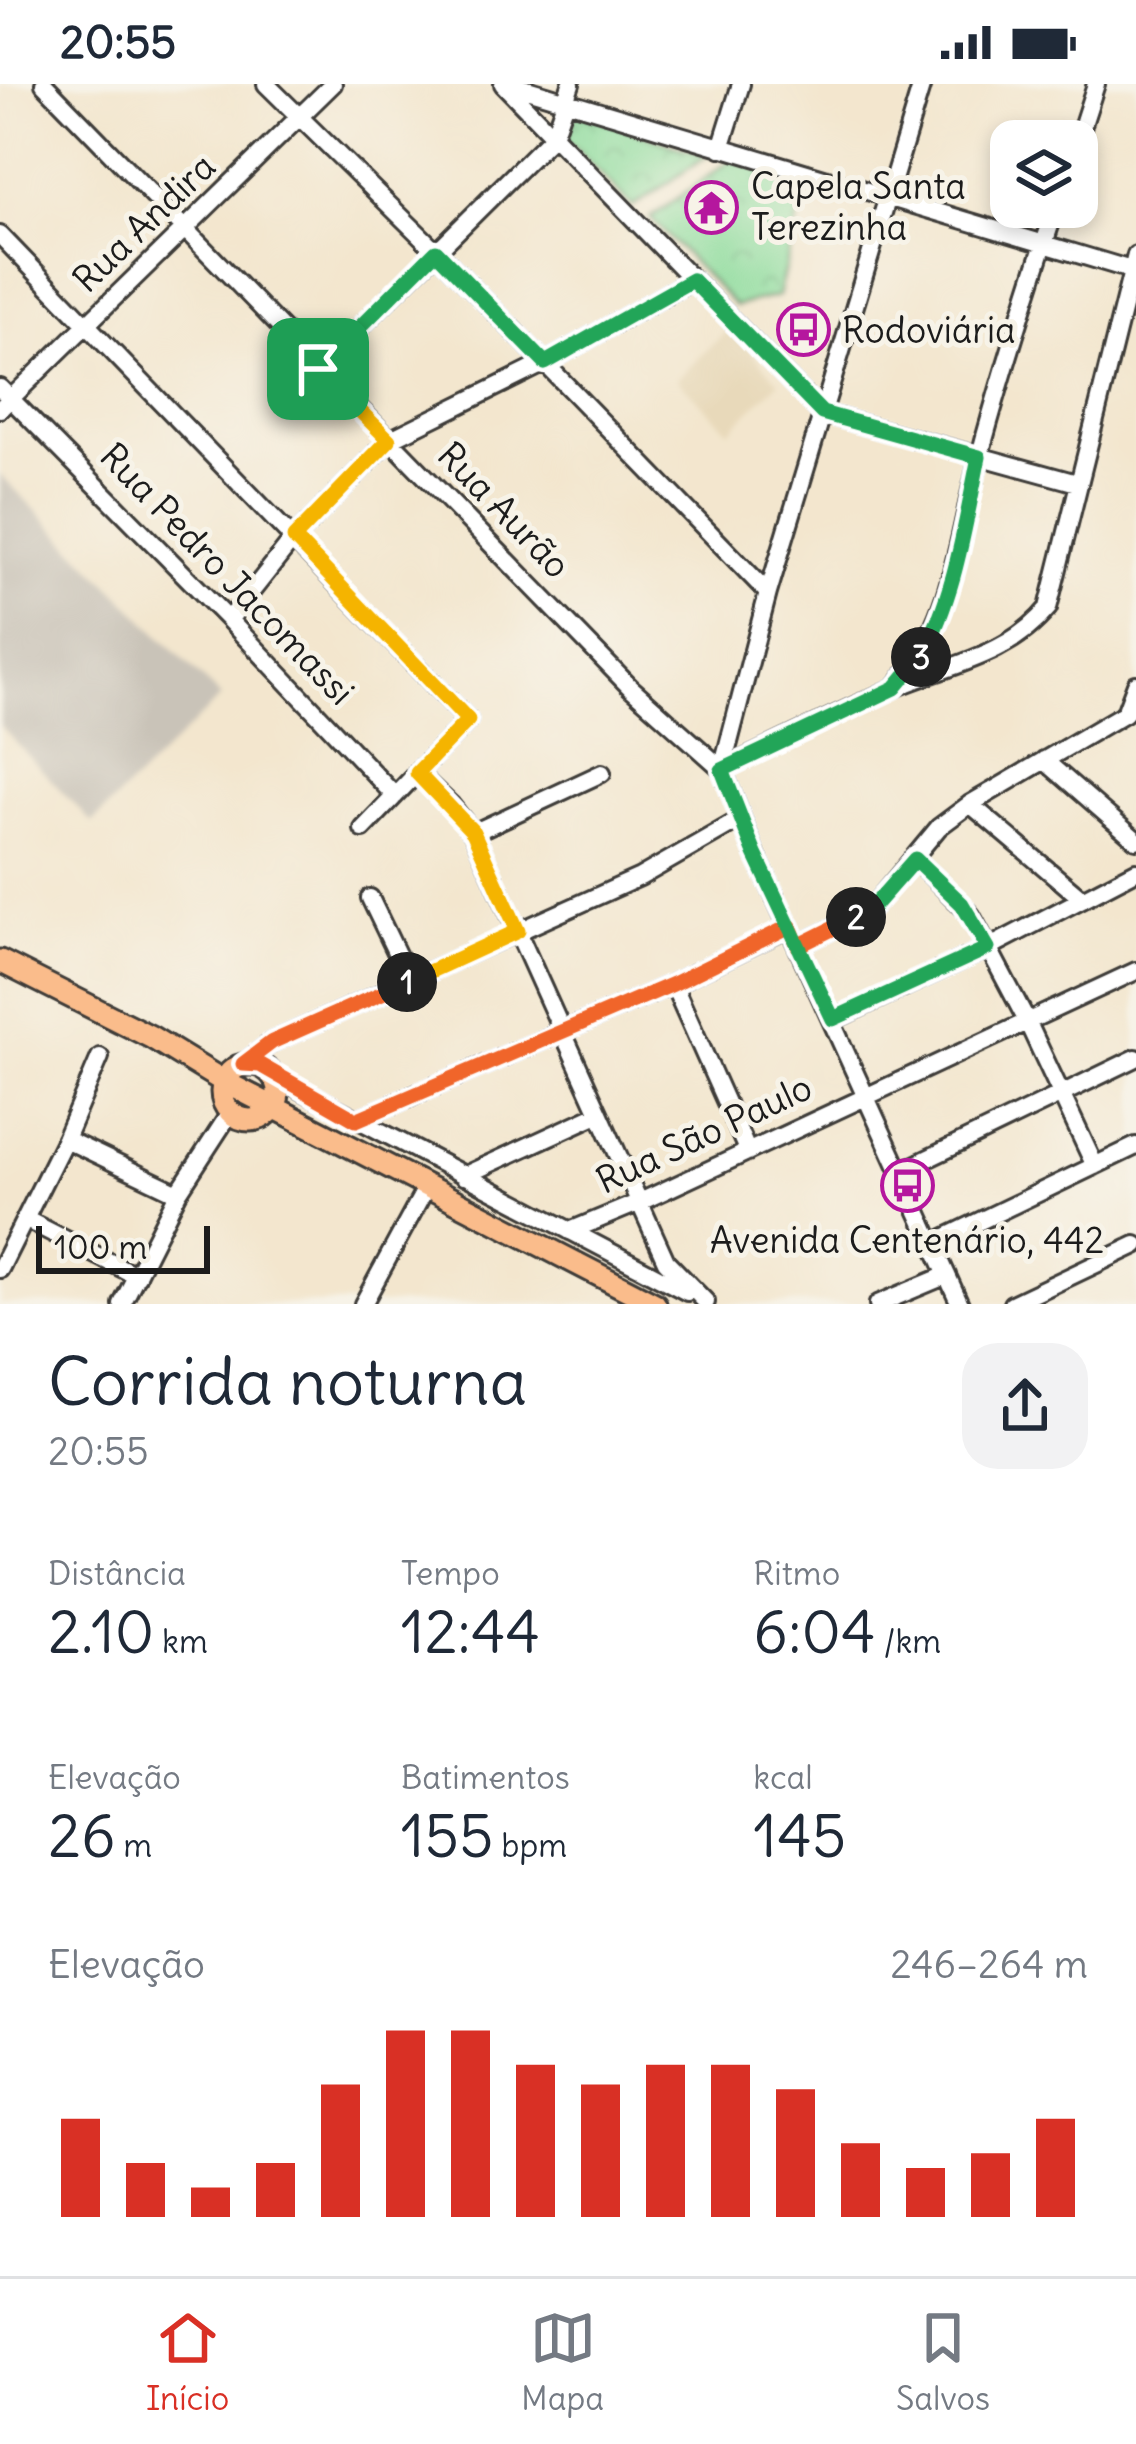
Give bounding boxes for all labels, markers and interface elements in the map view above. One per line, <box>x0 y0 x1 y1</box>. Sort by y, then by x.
text: 20:55 <box>60 14 176 70</box>
map controls <box>990 120 1098 228</box>
button: layers <box>990 120 1098 228</box>
street label: Rua Andira <box>63 144 225 302</box>
place label: Capela Santa Terezinha <box>751 164 966 250</box>
temple icon: Capela Santa Terezinha <box>684 179 740 235</box>
bus stop icon: Rodoviária <box>775 302 831 358</box>
place label: Rodoviária <box>842 308 1016 353</box>
pin <box>267 318 369 420</box>
icon: arrive <box>285 336 351 402</box>
street label: Rua Aurão <box>428 433 580 587</box>
street label: Rua Pedro Jacomassi <box>90 434 364 714</box>
pin: 3 <box>891 627 951 687</box>
text: 3 <box>912 636 930 678</box>
pin: 2 <box>826 887 886 947</box>
text: 2 <box>847 896 865 938</box>
pin: 1 <box>377 952 437 1012</box>
text: 1 <box>400 961 414 1003</box>
street label: Rua São Paulo <box>589 1065 819 1203</box>
bus stop icon: Avenida Centenário, 442 <box>879 1157 935 1213</box>
place label: Avenida Centenário, 442 <box>710 1218 1104 1263</box>
scale bar <box>36 1220 210 1273</box>
text: 100 m <box>54 1226 147 1268</box>
text: Corrida noturna <box>48 1340 527 1423</box>
button: share <box>962 1343 1088 1469</box>
text: 20:55 <box>48 1427 149 1476</box>
text: Distância <box>48 1552 186 1594</box>
text: Tempo <box>401 1552 500 1594</box>
text: Ritmo <box>753 1552 840 1594</box>
text: 2.10 <box>48 1594 154 1669</box>
text: 12:44 <box>401 1594 540 1669</box>
text: 6:04 <box>753 1594 876 1669</box>
text: km <box>154 1620 208 1662</box>
text: /km <box>876 1620 941 1662</box>
text: Elevação <box>48 1756 181 1798</box>
text: Batimentos <box>401 1756 570 1798</box>
text: kcal <box>753 1756 813 1798</box>
text: 26 <box>48 1798 116 1873</box>
text: 155 <box>401 1798 493 1873</box>
text: 145 <box>753 1798 846 1873</box>
text: m <box>116 1824 152 1866</box>
text: bpm <box>493 1824 567 1866</box>
text: Elevação <box>48 1940 205 1989</box>
text: 246–264 m <box>890 1940 1088 1989</box>
tab: Início <box>146 2305 229 2419</box>
tab: Mapa <box>521 2305 604 2419</box>
tab: Salvos <box>896 2305 990 2419</box>

